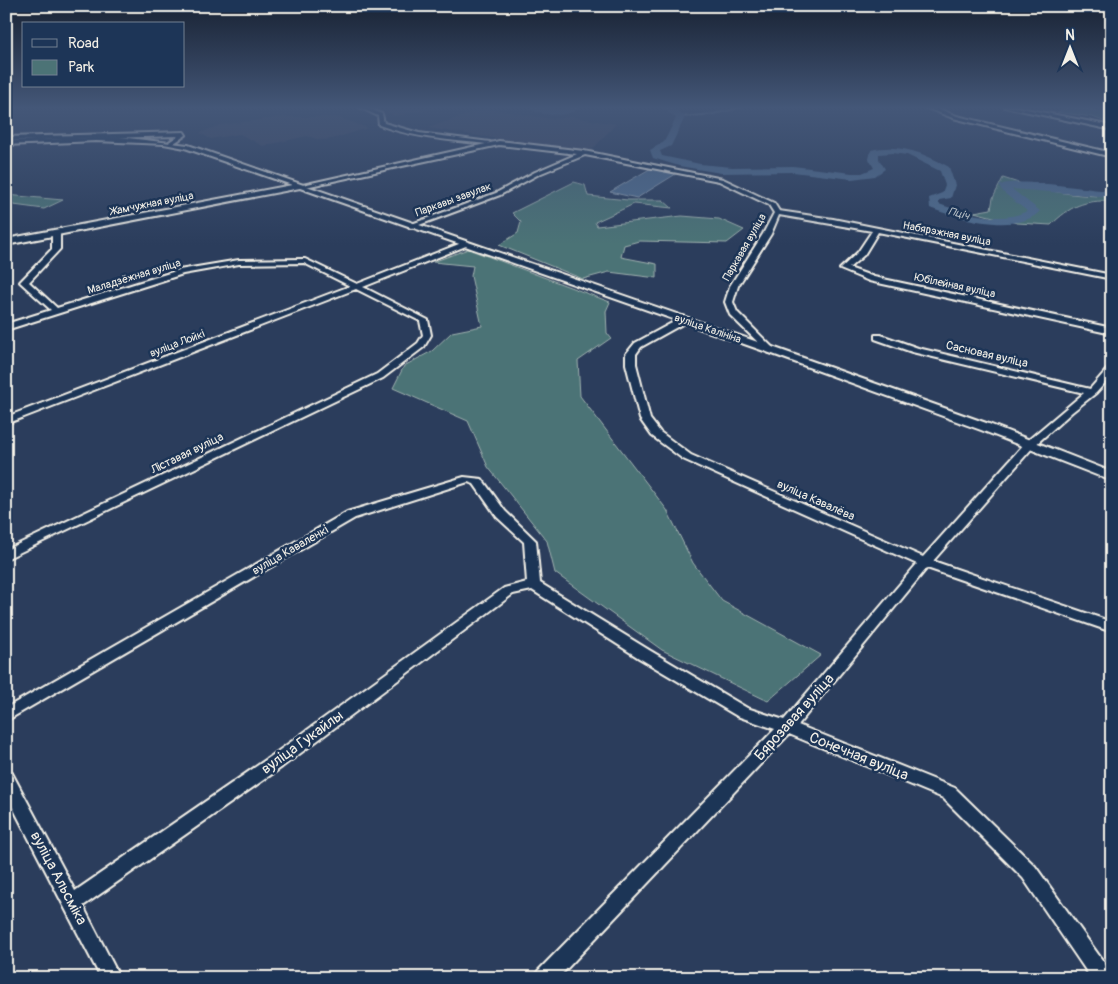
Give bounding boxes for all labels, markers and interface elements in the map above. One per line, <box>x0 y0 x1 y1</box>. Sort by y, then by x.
legend <box>22 22 185 88</box>
north arrow <box>1046 22 1096 72</box>
text: N <box>1065 27 1075 44</box>
text: Road <box>68 34 99 53</box>
text: Park <box>68 58 95 77</box>
street label: Паркавы завулак <box>414 180 493 219</box>
street label: Жамчужная вуліца <box>108 189 195 218</box>
water label: Пціч <box>947 204 972 223</box>
street label: Паркавая вуліца <box>720 211 769 283</box>
street label: Набярэжная вуліца <box>902 219 992 248</box>
street label: Маладзёжная вуліца <box>86 256 182 297</box>
street label: Юбілейная вуліца <box>913 271 996 300</box>
street label: вуліца Калініна <box>673 311 743 346</box>
street label: вуліца Лойкі <box>148 327 206 360</box>
street label: Сасновая вуліца <box>944 338 1030 371</box>
street label: Ліставая вуліца <box>147 429 226 478</box>
street label: вуліца Кавалёва <box>775 477 857 524</box>
street label: вуліца Каваленкі <box>249 523 331 578</box>
street label: Бярозавая вуліца <box>750 670 839 765</box>
street label: вуліца Гукайлы <box>257 706 347 779</box>
street label: Сонечная вуліца <box>806 728 911 785</box>
street label: вуліца Альсміка <box>26 828 91 928</box>

